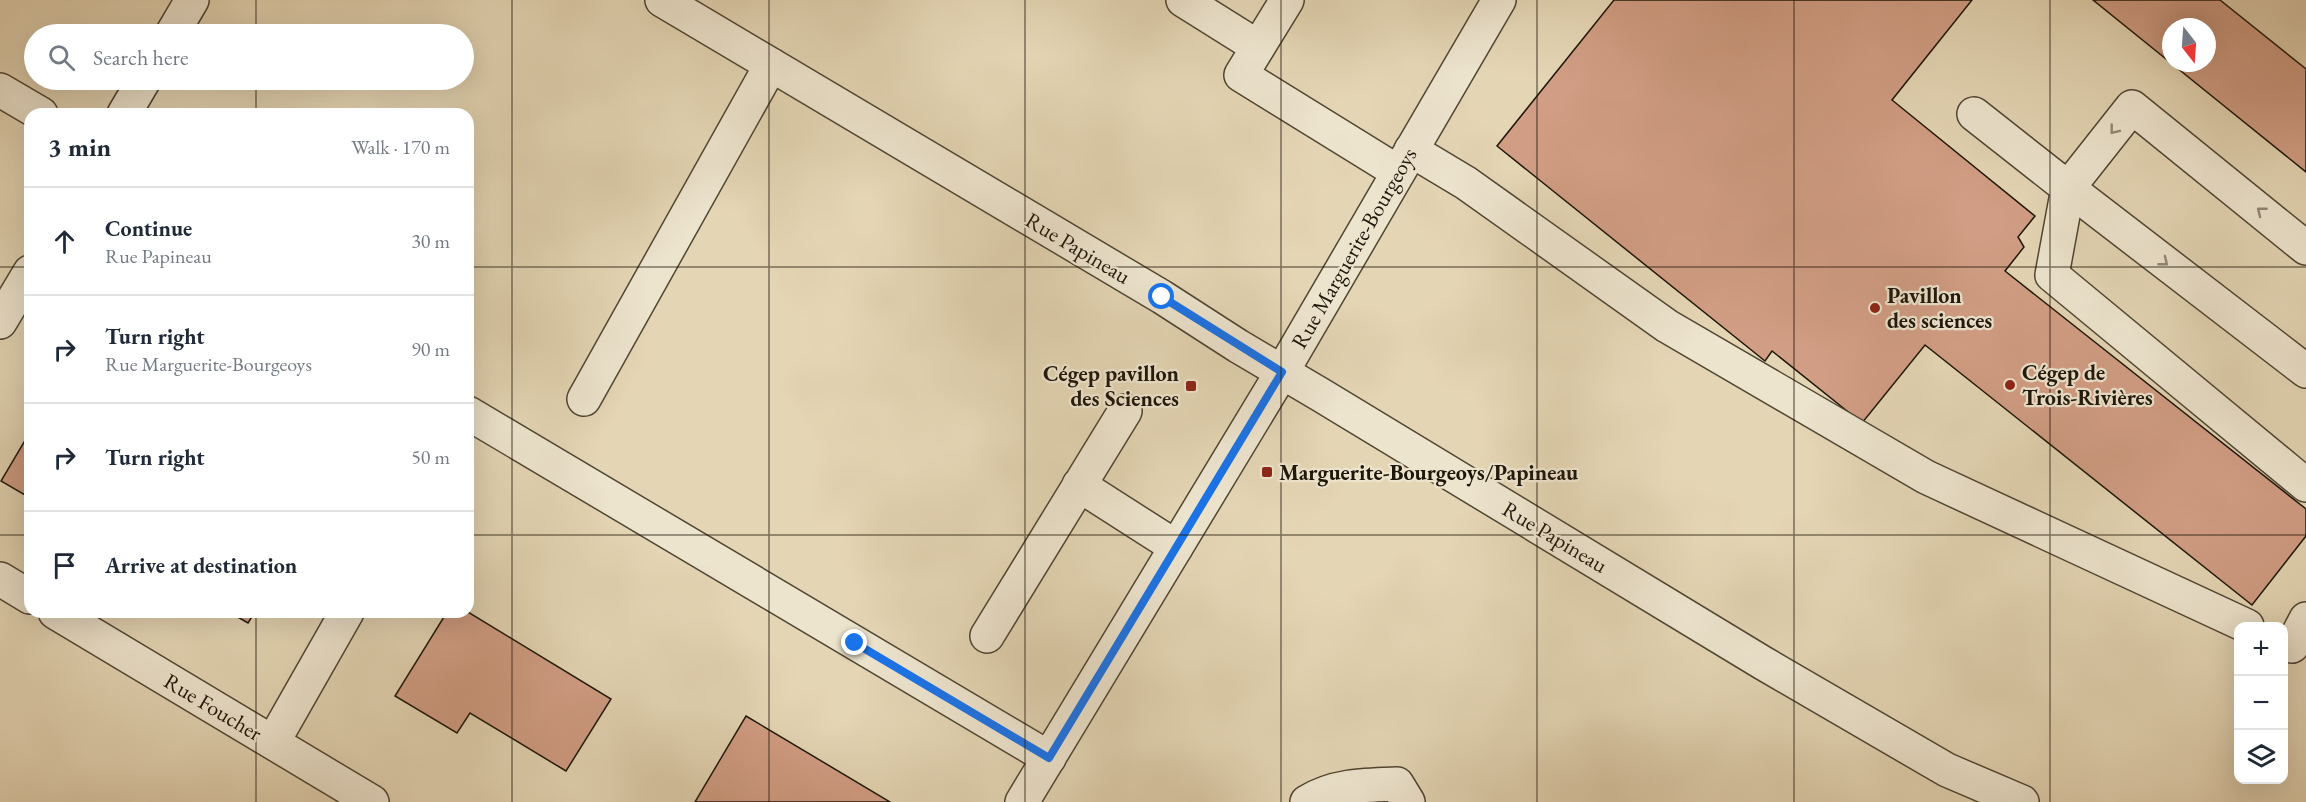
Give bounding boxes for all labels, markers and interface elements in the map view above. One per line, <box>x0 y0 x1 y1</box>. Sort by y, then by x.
north arrow <box>2162 18 2216 72</box>
search box <box>24 24 474 90</box>
icon: search <box>45 41 78 74</box>
text: Search here <box>93 43 188 72</box>
one-way arrow <box>2110 123 2121 134</box>
text: 3 min <box>48 130 111 164</box>
text: Walk · 170 m <box>351 134 450 160</box>
street label: Rue Marguerite-Bourgeoys <box>1285 142 1423 354</box>
street label: Rue Papineau <box>1020 205 1136 291</box>
one-way arrow <box>2256 208 2267 219</box>
text: Continue <box>105 214 192 243</box>
icon: ahead <box>48 225 81 258</box>
text: 30 m <box>411 228 450 254</box>
text: Rue Papineau <box>105 243 212 269</box>
one-way arrow <box>2157 254 2168 265</box>
place label: Pavillon des sciences <box>1887 281 1992 335</box>
route start <box>1148 283 1174 309</box>
marker: Pavillon des sciences <box>1868 301 1882 315</box>
text: Turn right <box>105 322 204 351</box>
icon: right <box>48 333 81 366</box>
text: 90 m <box>411 336 450 362</box>
text: Rue Marguerite-Bourgeoys <box>105 351 312 377</box>
place label: Cégep de Trois-Rivières <box>2022 358 2153 412</box>
place label: Cégep pavillon des Sciences <box>1043 359 1180 413</box>
marker: Cégep de Trois-Rivières <box>2003 378 2017 392</box>
marker: Cégep pavillon des Sciences <box>1184 379 1198 393</box>
icon: right <box>48 441 81 474</box>
text: Turn right <box>105 443 204 472</box>
text: 50 m <box>411 444 450 470</box>
place label: Marguerite-Bourgeoys/Papineau <box>1279 458 1578 487</box>
marker: Marguerite-Bourgeoys/Papineau <box>1260 465 1274 479</box>
street label: Rue Papineau <box>1497 494 1613 580</box>
icon: arrive <box>48 549 81 582</box>
text: Arrive at destination <box>105 551 297 580</box>
map controls <box>2234 622 2288 784</box>
button: + <box>2234 622 2288 676</box>
route end <box>841 629 867 655</box>
street label: Rue Foucher <box>159 666 268 748</box>
button: − <box>2234 676 2288 730</box>
button: layers <box>2234 730 2288 784</box>

